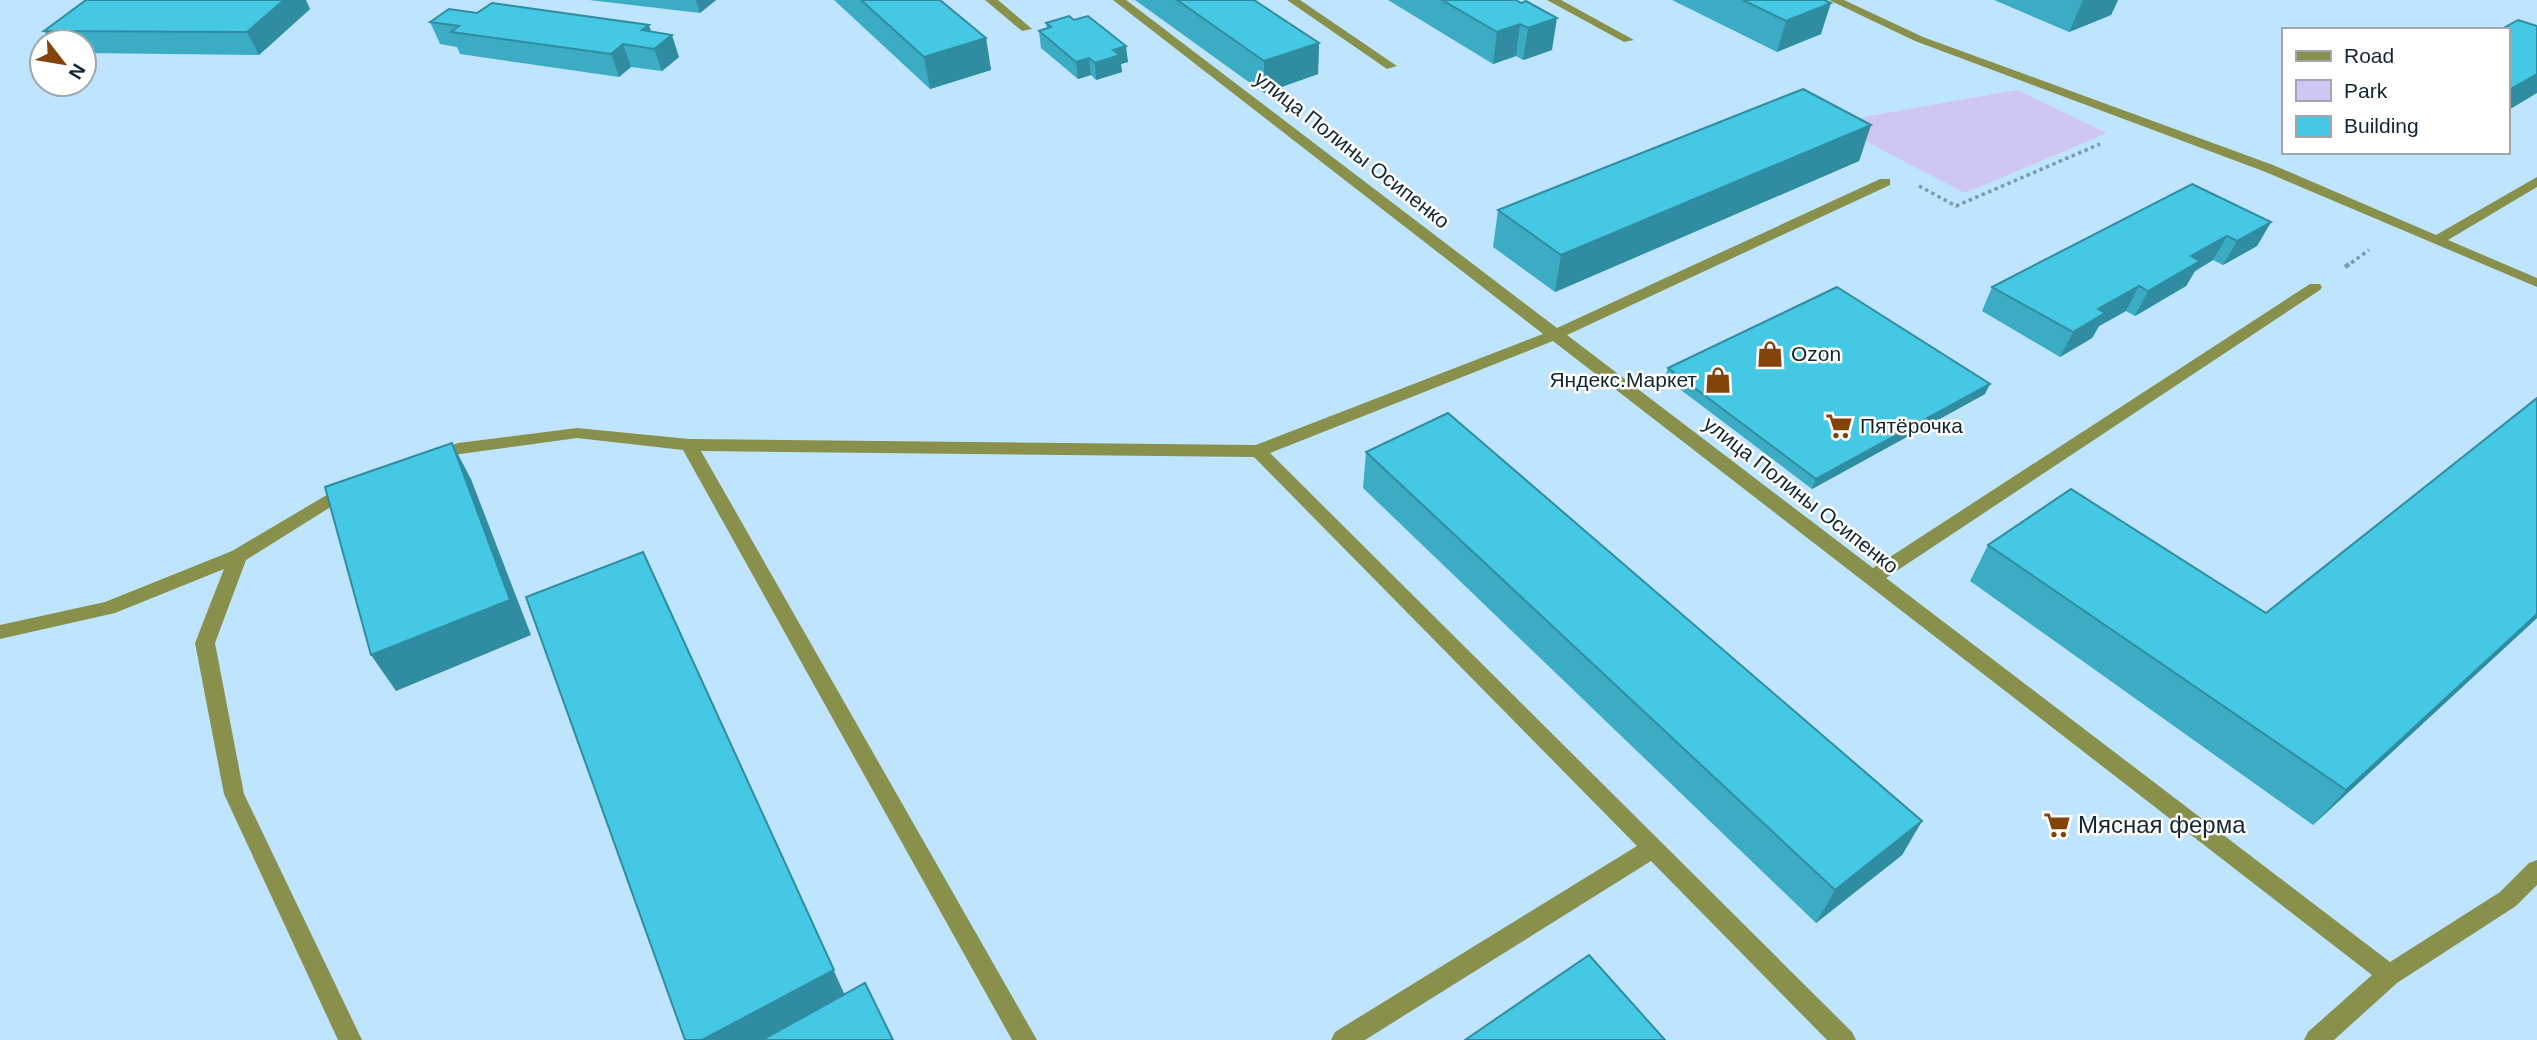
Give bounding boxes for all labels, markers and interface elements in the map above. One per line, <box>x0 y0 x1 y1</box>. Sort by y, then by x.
north arrow <box>28 28 98 98</box>
legend <box>2282 28 2509 154</box>
text: Road <box>2344 44 2394 67</box>
text: N <box>65 60 90 83</box>
street label: улица Полины Осипенко <box>1250 66 1454 233</box>
text: Park <box>2344 79 2388 102</box>
text: Building <box>2344 114 2419 137</box>
shop icon: Ozon <box>1755 339 1785 369</box>
place label: Ozon <box>1791 342 1841 365</box>
shop icon: Яндекс.Маркет <box>1703 365 1733 395</box>
place label: Яндекс.Маркет <box>1549 368 1697 391</box>
street label: улица Полины Осипенко <box>1699 411 1903 578</box>
supermarket icon: Пятёрочка <box>1824 411 1854 441</box>
place label: Пятёрочка <box>1860 414 1963 437</box>
supermarket icon: Мясная ферма <box>2042 810 2072 840</box>
place label: Мясная ферма <box>2078 811 2246 838</box>

